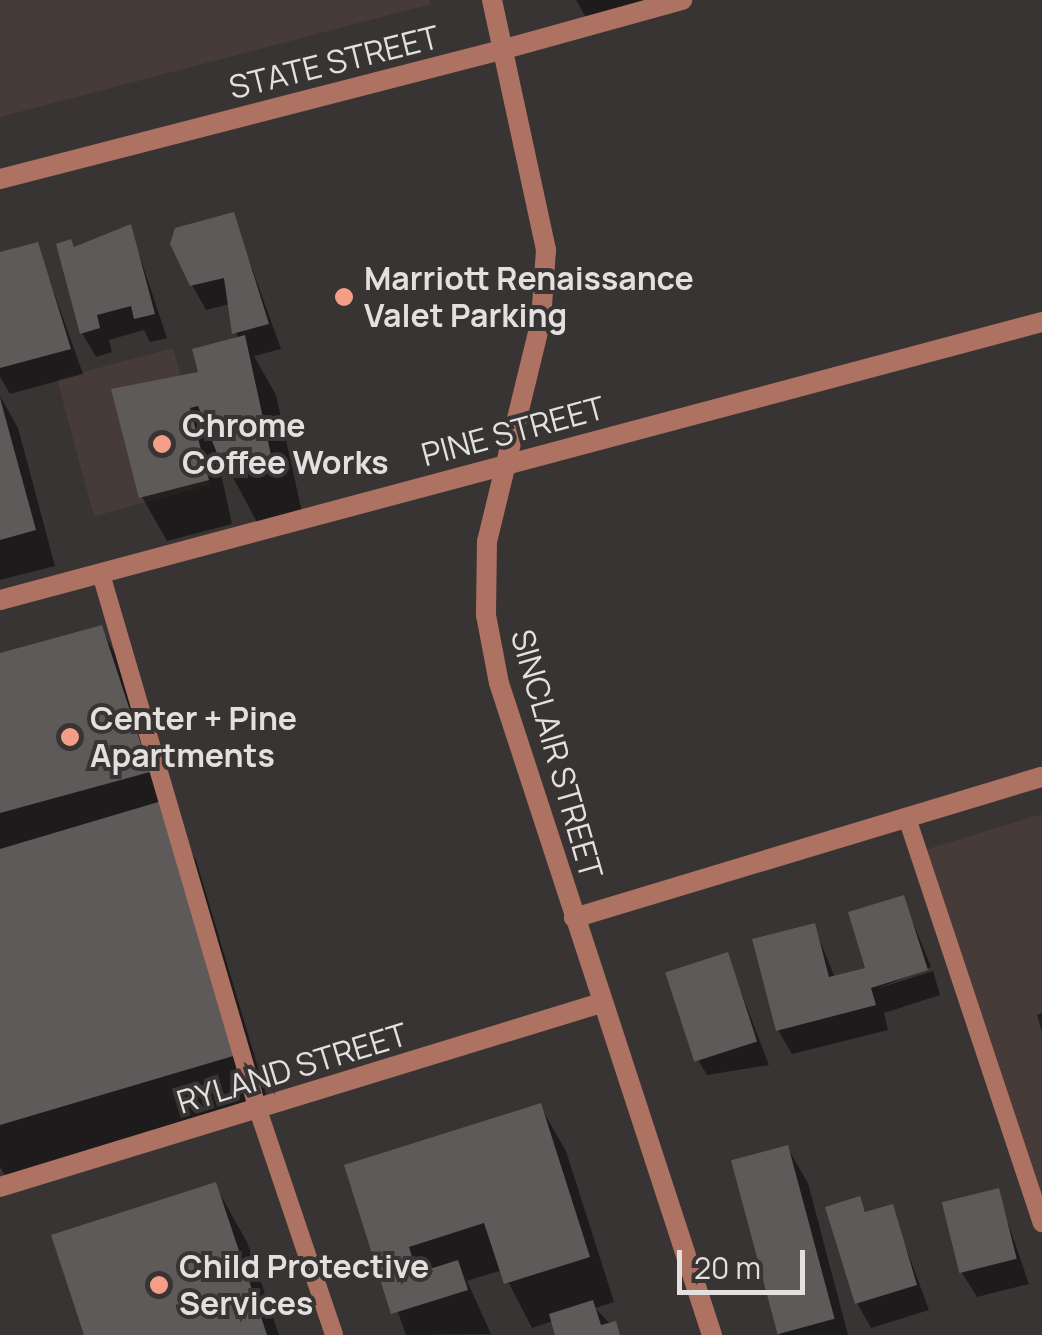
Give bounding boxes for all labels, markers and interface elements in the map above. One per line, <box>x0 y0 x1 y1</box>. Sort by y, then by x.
street label: STATE STREET <box>225 17 443 107</box>
place label: Marriott Renaissance Valet Parking <box>364 260 694 335</box>
marker: Marriott Renaissance Valet Parking <box>333 286 355 308</box>
street label: PINE STREET <box>417 388 609 474</box>
place label: Chrome Coffee Works <box>182 407 389 482</box>
marker: Chrome Coffee Works <box>151 433 173 455</box>
street label: SINCLAIR STREET <box>503 625 611 883</box>
place label: Center + Pine Apartments <box>90 700 297 775</box>
marker: Center + Pine Apartments <box>59 726 81 748</box>
street label: RYLAND STREET <box>172 1015 412 1121</box>
scale bar <box>682 1230 810 1292</box>
text: 20 m <box>694 1247 761 1288</box>
place label: Child Protective Services <box>179 1248 429 1323</box>
marker: Child Protective Services <box>148 1274 170 1296</box>

